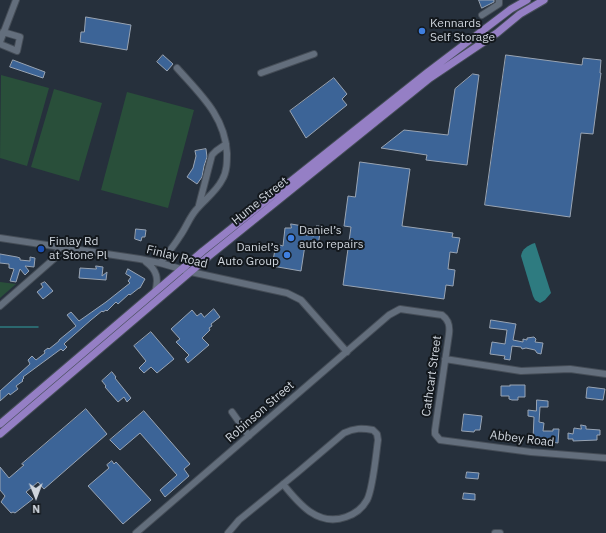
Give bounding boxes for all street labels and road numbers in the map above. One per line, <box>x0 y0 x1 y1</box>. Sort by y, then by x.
street label: Hume Street <box>229 174 291 228</box>
street label: Finlay Road <box>145 242 209 272</box>
street label: Cathcart Street <box>419 335 445 417</box>
street label: Robinson Street <box>223 378 297 446</box>
street label: Abbey Road <box>489 428 555 450</box>

